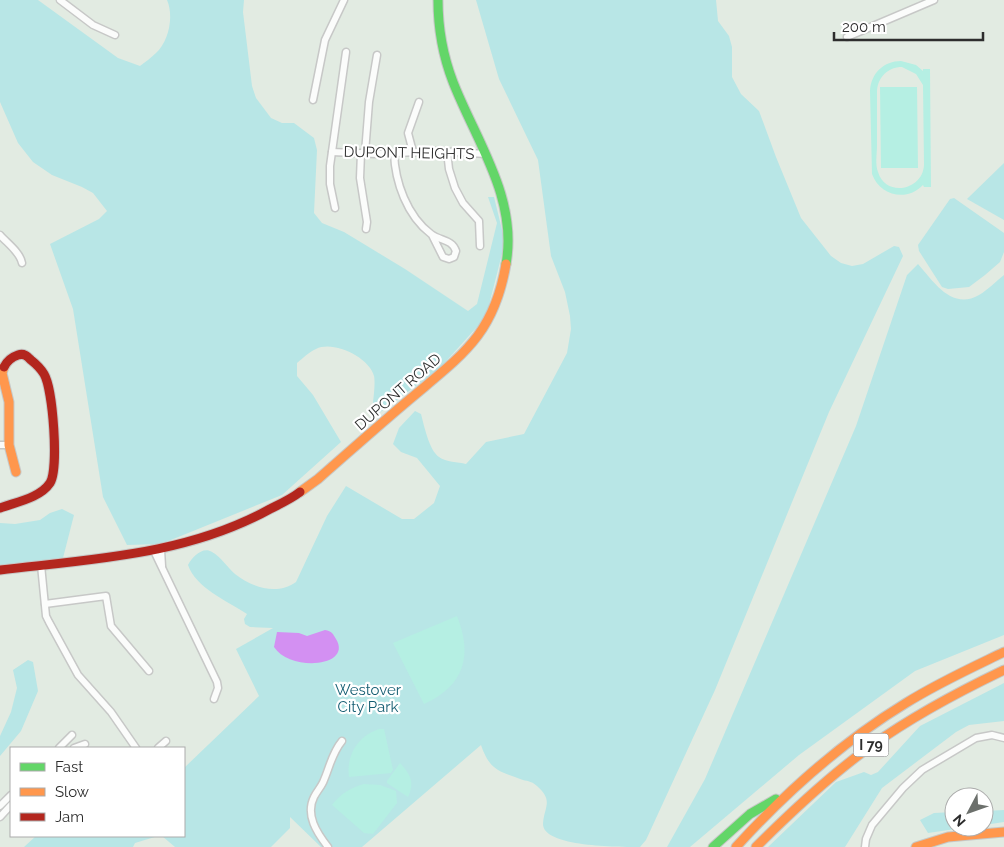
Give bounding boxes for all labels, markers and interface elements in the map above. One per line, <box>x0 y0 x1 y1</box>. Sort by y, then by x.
scale bar <box>834 10 983 42</box>
text: 200 m <box>842 18 886 36</box>
street label: DUPONT HEIGHTS <box>343 143 475 163</box>
street label: DUPONT ROAD <box>351 350 445 434</box>
park label: Westover City Park <box>335 681 402 716</box>
road number: I 79 <box>854 734 888 756</box>
legend <box>10 747 185 837</box>
text: Fast <box>55 758 83 776</box>
text: Slow <box>55 783 89 801</box>
north arrow <box>944 787 994 837</box>
text: Jam <box>55 808 84 826</box>
text: N <box>950 811 969 830</box>

